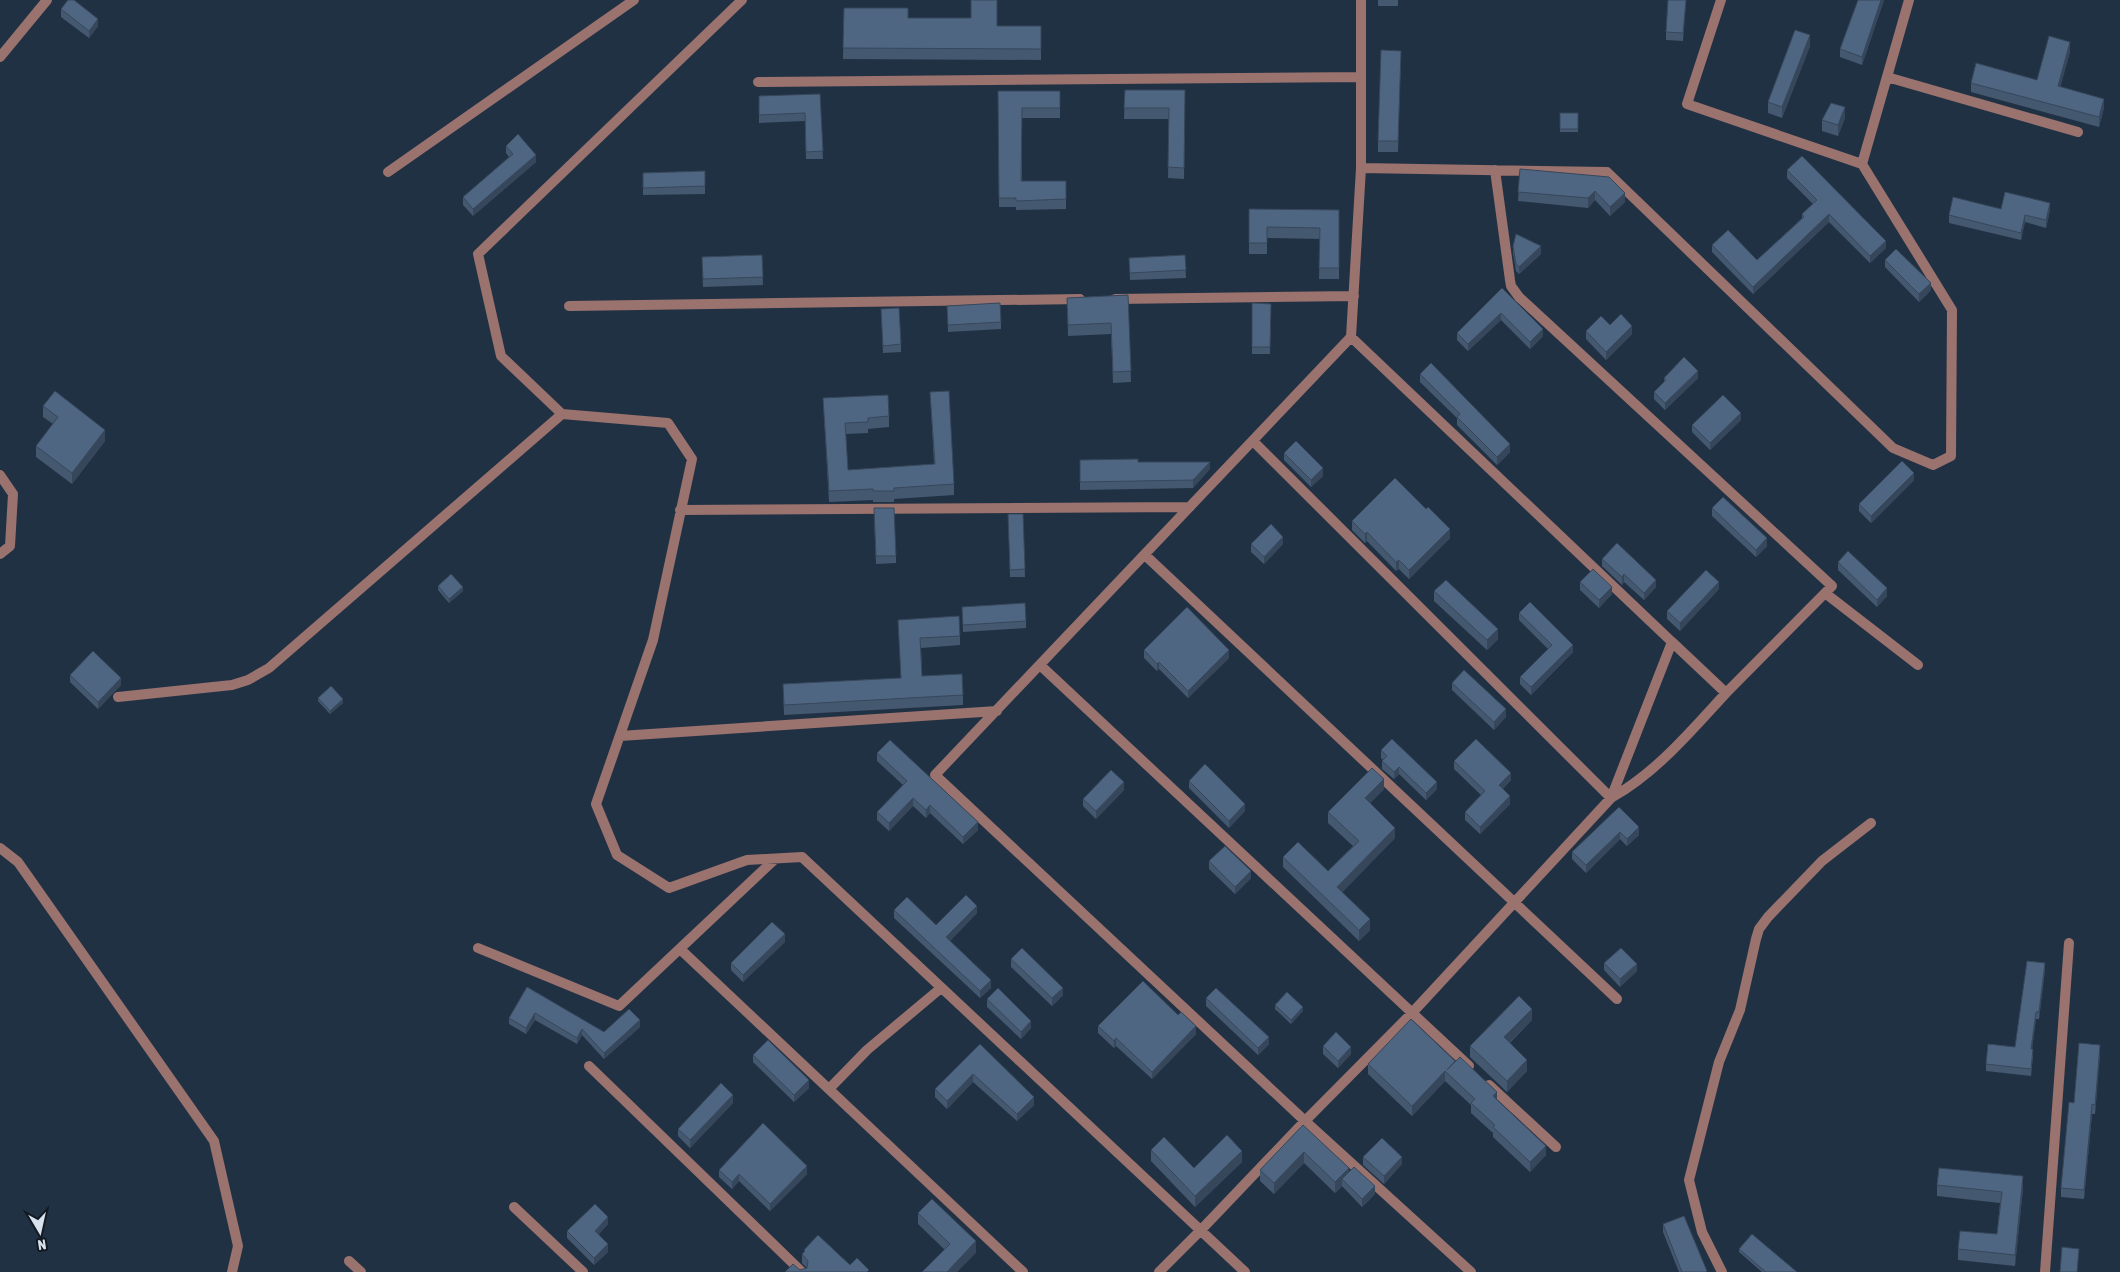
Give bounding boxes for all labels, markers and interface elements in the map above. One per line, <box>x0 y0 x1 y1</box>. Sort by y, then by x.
north arrow <box>15 1207 65 1257</box>
text: N <box>37 1236 47 1253</box>

